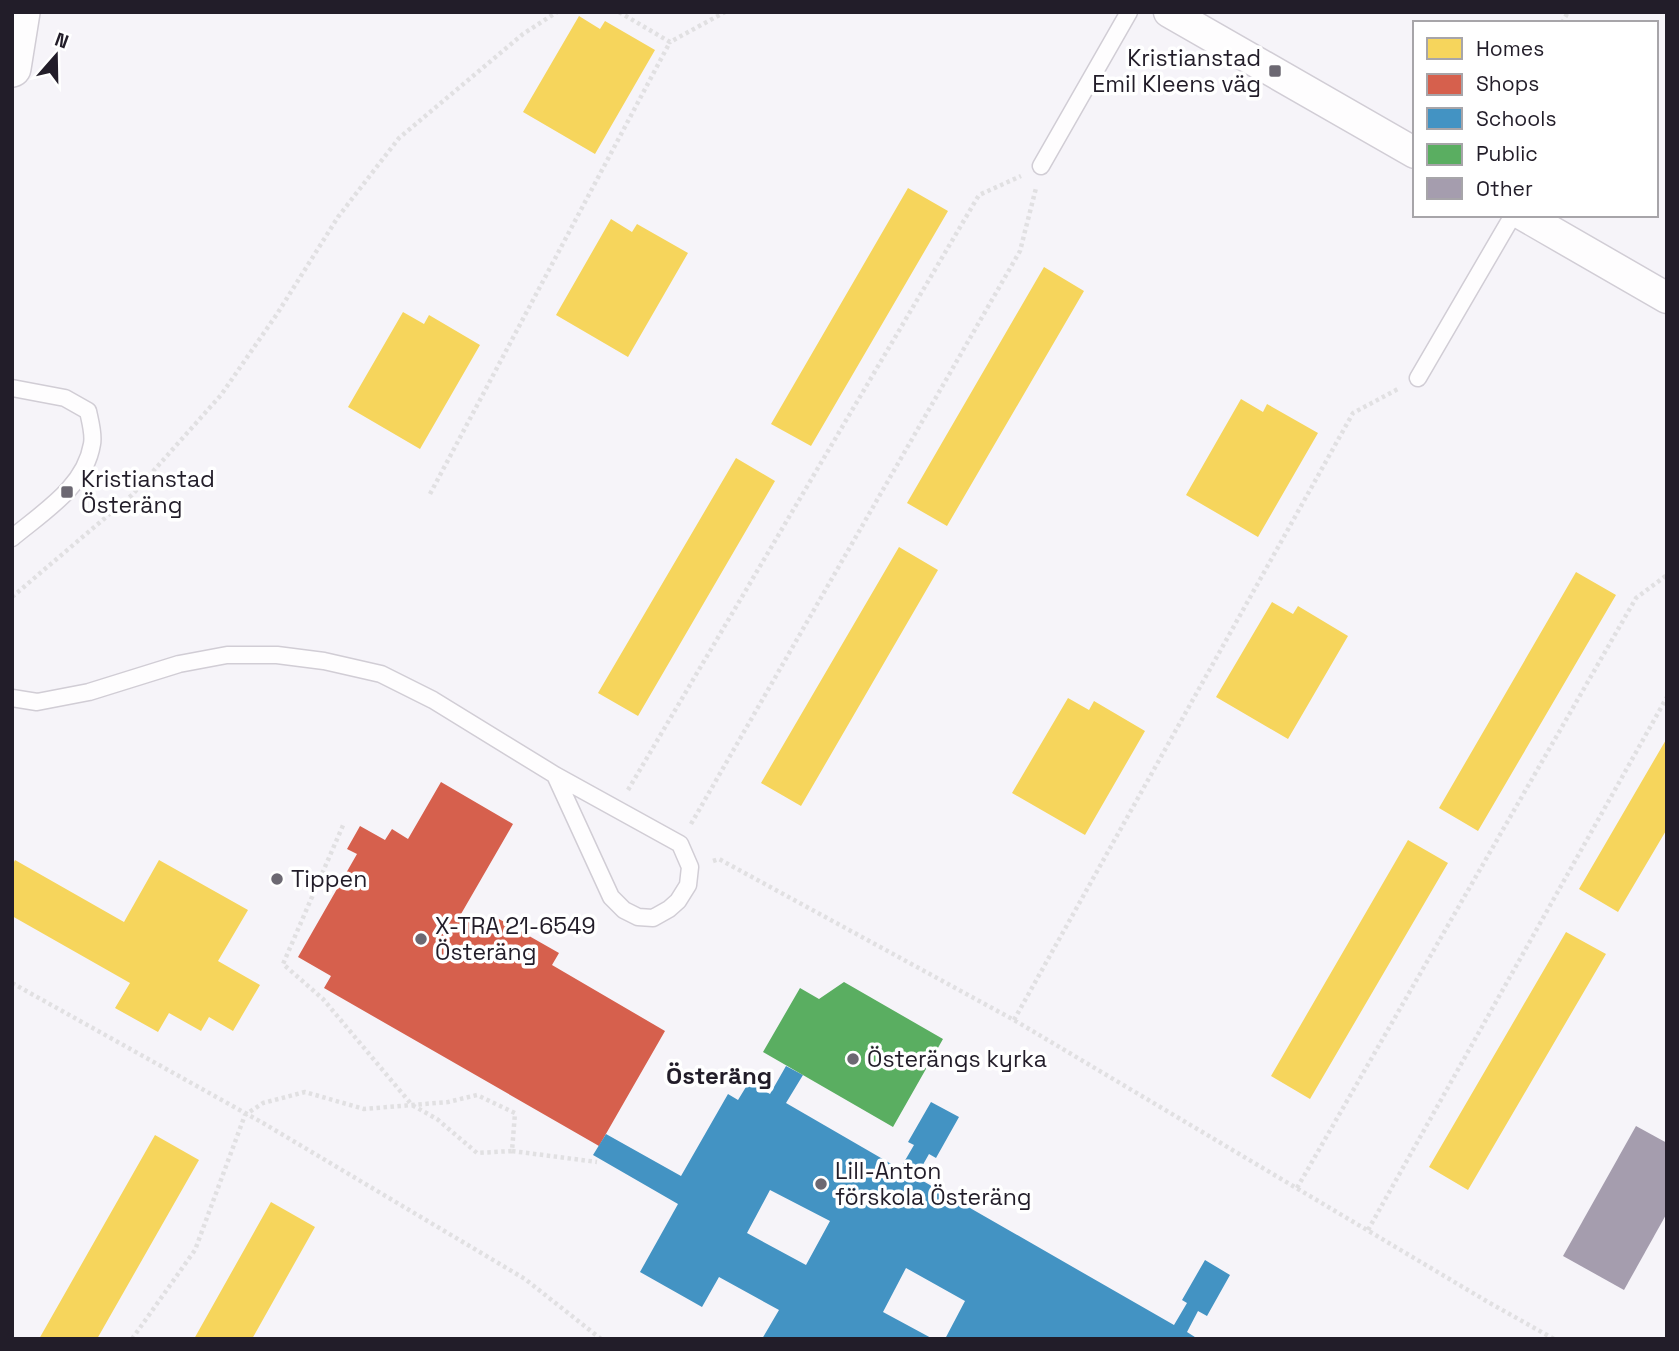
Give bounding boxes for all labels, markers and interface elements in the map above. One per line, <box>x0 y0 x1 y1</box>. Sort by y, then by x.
north arrow <box>21 21 91 91</box>
legend <box>1413 21 1658 217</box>
text: N <box>51 27 72 54</box>
text: Homes <box>1476 35 1544 62</box>
place label: Kristianstad Emil Kleens väg <box>1092 43 1261 99</box>
marker: Kristianstad Emil Kleens väg <box>1267 63 1283 79</box>
text: Shops <box>1476 70 1539 97</box>
text: Schools <box>1476 105 1556 132</box>
text: Public <box>1476 140 1538 167</box>
text: Other <box>1476 175 1533 202</box>
place label: Kristianstad Österäng <box>81 464 215 520</box>
marker: Kristianstad Österäng <box>59 484 75 500</box>
place label: Tippen <box>291 864 367 894</box>
marker: Tippen <box>269 871 285 887</box>
place label: X-TRA 21-6549 Österäng <box>435 911 596 967</box>
marker: X-TRA 21-6549 Österäng <box>413 931 429 947</box>
place label: Österängs kyrka <box>867 1044 1047 1074</box>
marker: Österängs kyrka <box>845 1051 861 1067</box>
district label: Österäng <box>666 1060 772 1091</box>
place label: Lill-Anton förskola Österäng <box>835 1156 1032 1212</box>
marker: Lill-Anton förskola Österäng <box>813 1176 829 1192</box>

